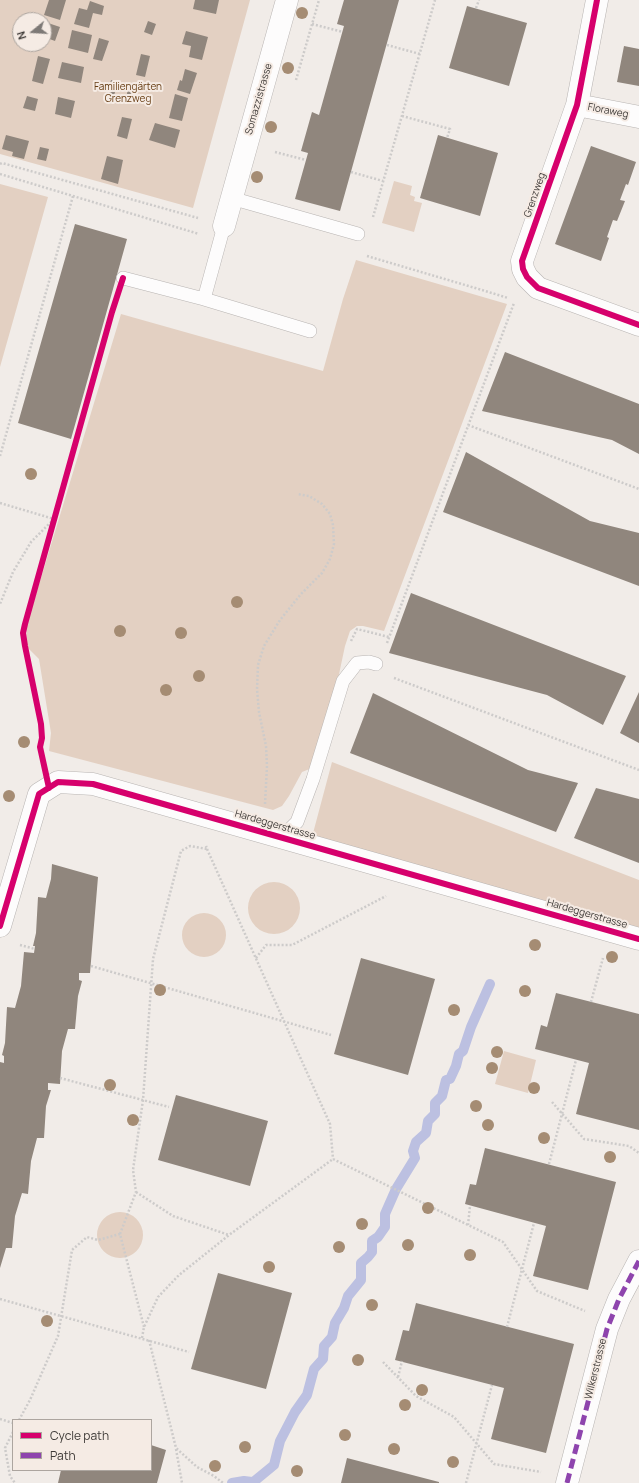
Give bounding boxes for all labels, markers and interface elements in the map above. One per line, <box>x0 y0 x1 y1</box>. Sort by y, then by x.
north arrow <box>12 12 52 52</box>
text: N <box>13 29 29 42</box>
street label: Somazzistrasse <box>243 62 275 136</box>
park label: Familiengärten Grenzweg <box>94 81 162 104</box>
street label: Floraweg <box>587 101 629 121</box>
street label: Grenzweg <box>522 171 548 219</box>
street label: Hardeggerstrasse <box>233 808 317 842</box>
street label: Hardeggerstrasse <box>545 897 629 931</box>
street label: Wilkerstrasse <box>583 1337 609 1401</box>
legend <box>12 1419 152 1471</box>
text: Cycle path <box>50 1427 109 1444</box>
text: Path <box>50 1447 76 1464</box>

